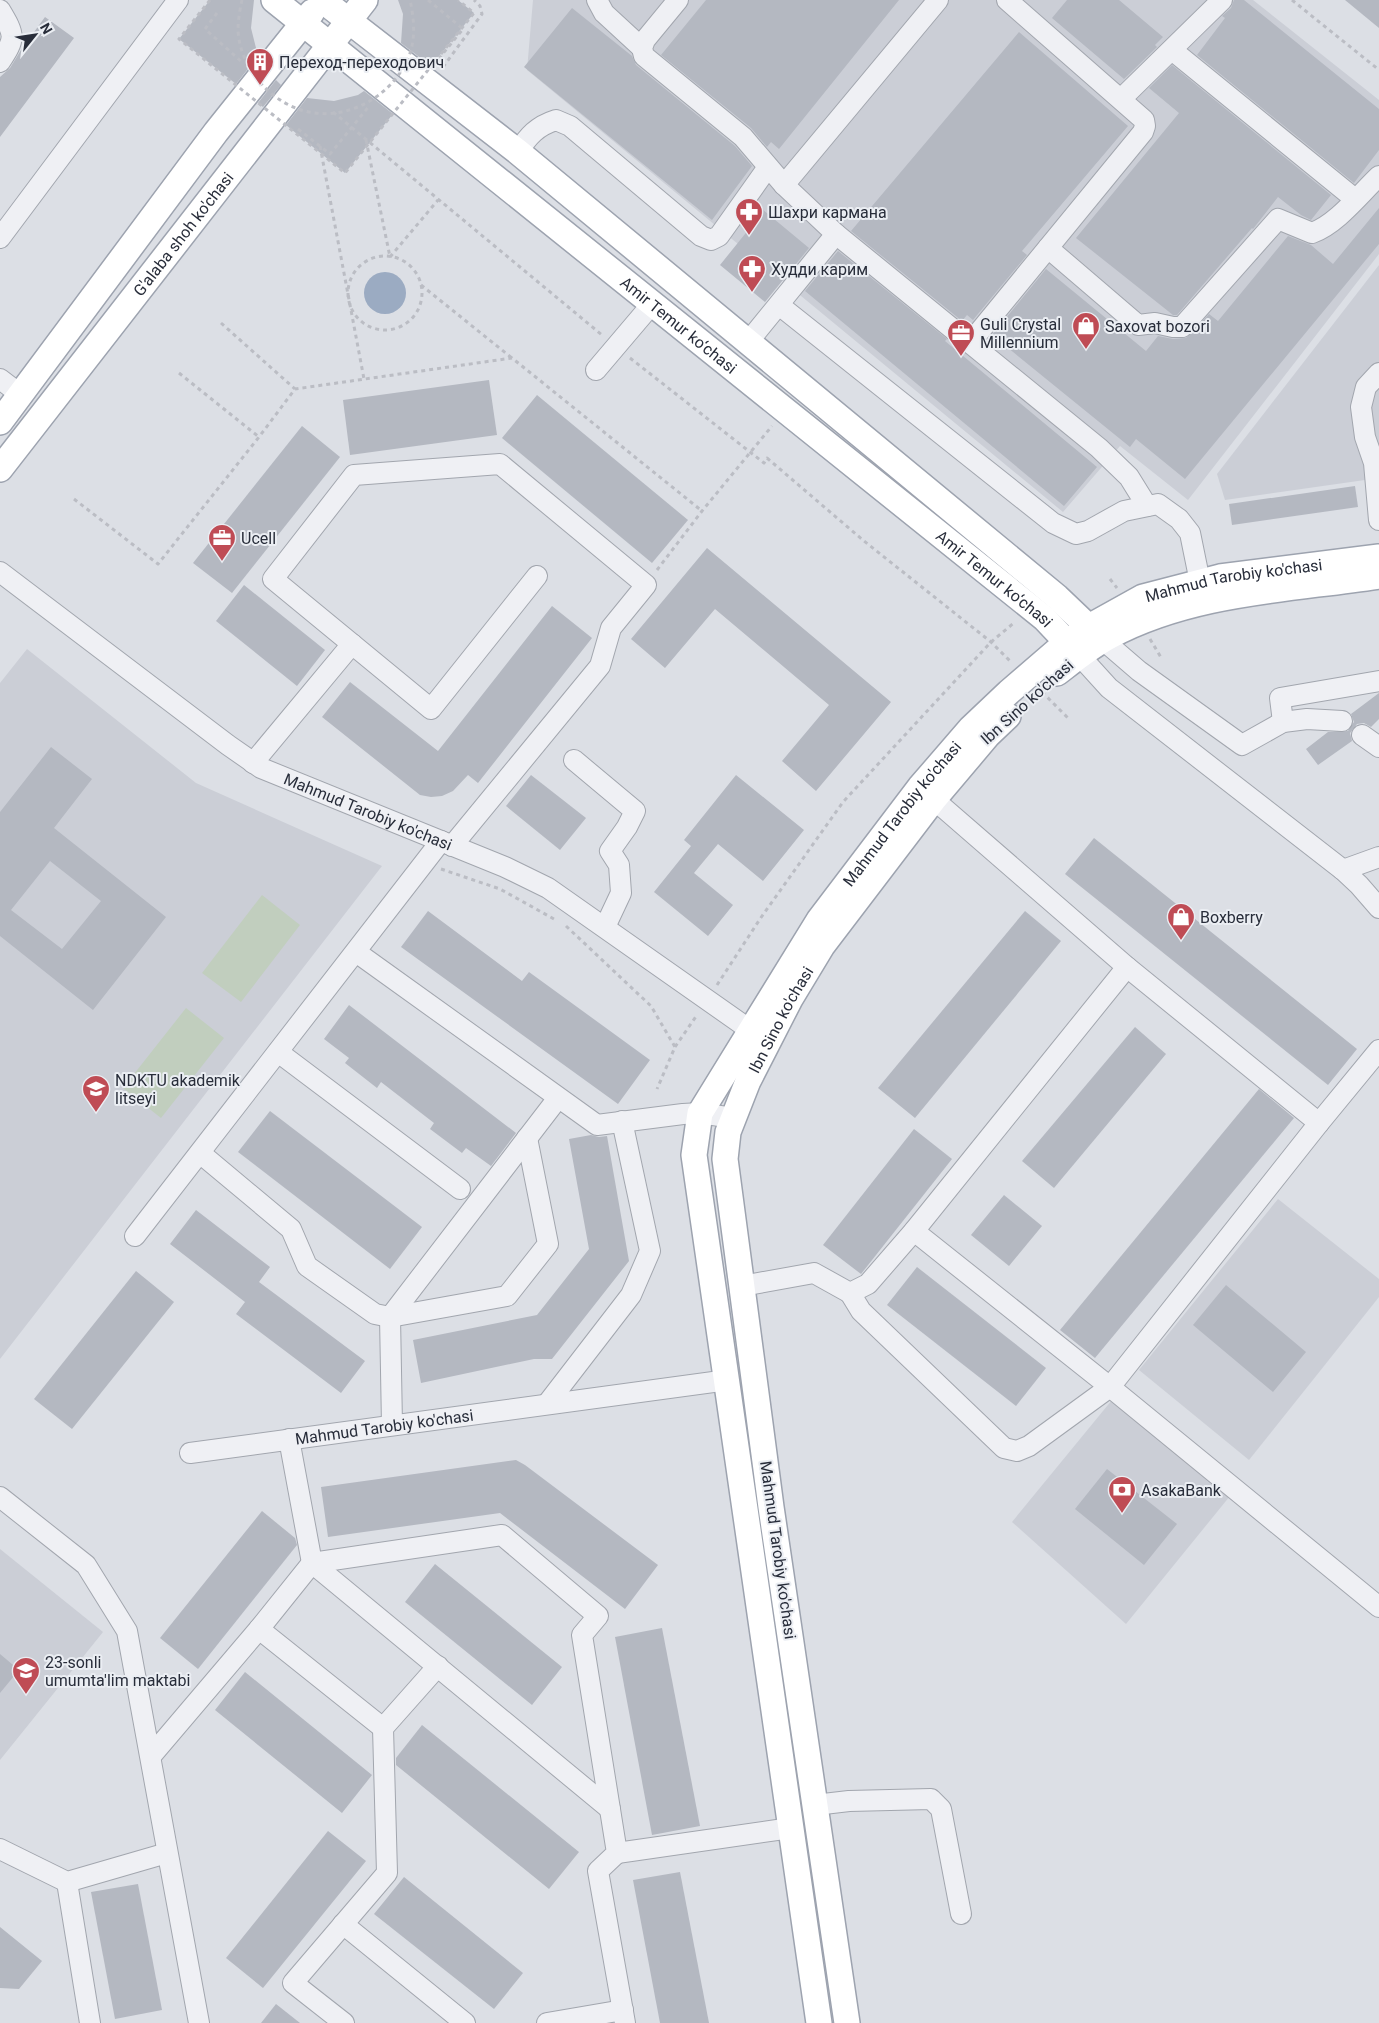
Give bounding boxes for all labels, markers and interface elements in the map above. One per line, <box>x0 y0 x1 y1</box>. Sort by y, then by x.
north arrow <box>10 10 60 60</box>
text: N <box>37 20 56 37</box>
building icon: Переход-переходович <box>245 47 275 86</box>
place label: Переход-переходович <box>279 53 444 72</box>
street label: G'alaba shoh ko'chasi <box>129 168 237 300</box>
pharmacy icon: Шахри кармана <box>734 197 764 236</box>
place label: Шахри кармана <box>768 203 887 222</box>
pharmacy icon: Худди карим <box>737 254 767 293</box>
place label: Худди карим <box>771 260 868 279</box>
street label: Amir Temur ko‘chasi <box>617 272 741 377</box>
shop icon: Saxovat bozori <box>1071 311 1101 350</box>
place label: Guli Crystal Millennium <box>980 315 1061 352</box>
place label: Saxovat bozori <box>1105 317 1210 336</box>
office icon: Guli Crystal Millennium <box>946 318 976 357</box>
office icon: Ucell <box>207 523 237 562</box>
street label: Amir Temur ko‘chasi <box>933 526 1057 631</box>
place label: Ucell <box>241 529 276 548</box>
street label: Mahmud Tarobiy ko'chasi <box>1143 555 1323 606</box>
street label: Ibn Sino ko'chasi <box>977 655 1077 749</box>
street label: Mahmud Tarobiy ko'chasi <box>839 737 965 890</box>
street label: Mahmud Tarobiy ko'chasi <box>281 769 455 854</box>
shop icon: Boxberry <box>1166 902 1196 941</box>
place label: Boxberry <box>1200 908 1263 927</box>
street label: Ibn Sino ko'chasi <box>744 963 817 1076</box>
place label: NDKTU akademik litseyi <box>115 1071 241 1108</box>
school or university icon: NDKTU akademik litseyi <box>81 1074 111 1113</box>
street label: Mahmud Tarobiy ko'chasi <box>294 1405 475 1448</box>
street label: Mahmud Tarobiy ko'chasi <box>756 1460 800 1640</box>
bank icon: AsakaBank <box>1107 1475 1137 1514</box>
place label: AsakaBank <box>1141 1481 1222 1500</box>
place label: 23-sonli umumta'lim maktabi <box>45 1653 190 1690</box>
school or university icon: 23-sonli umumta'lim maktabi <box>11 1656 41 1695</box>

